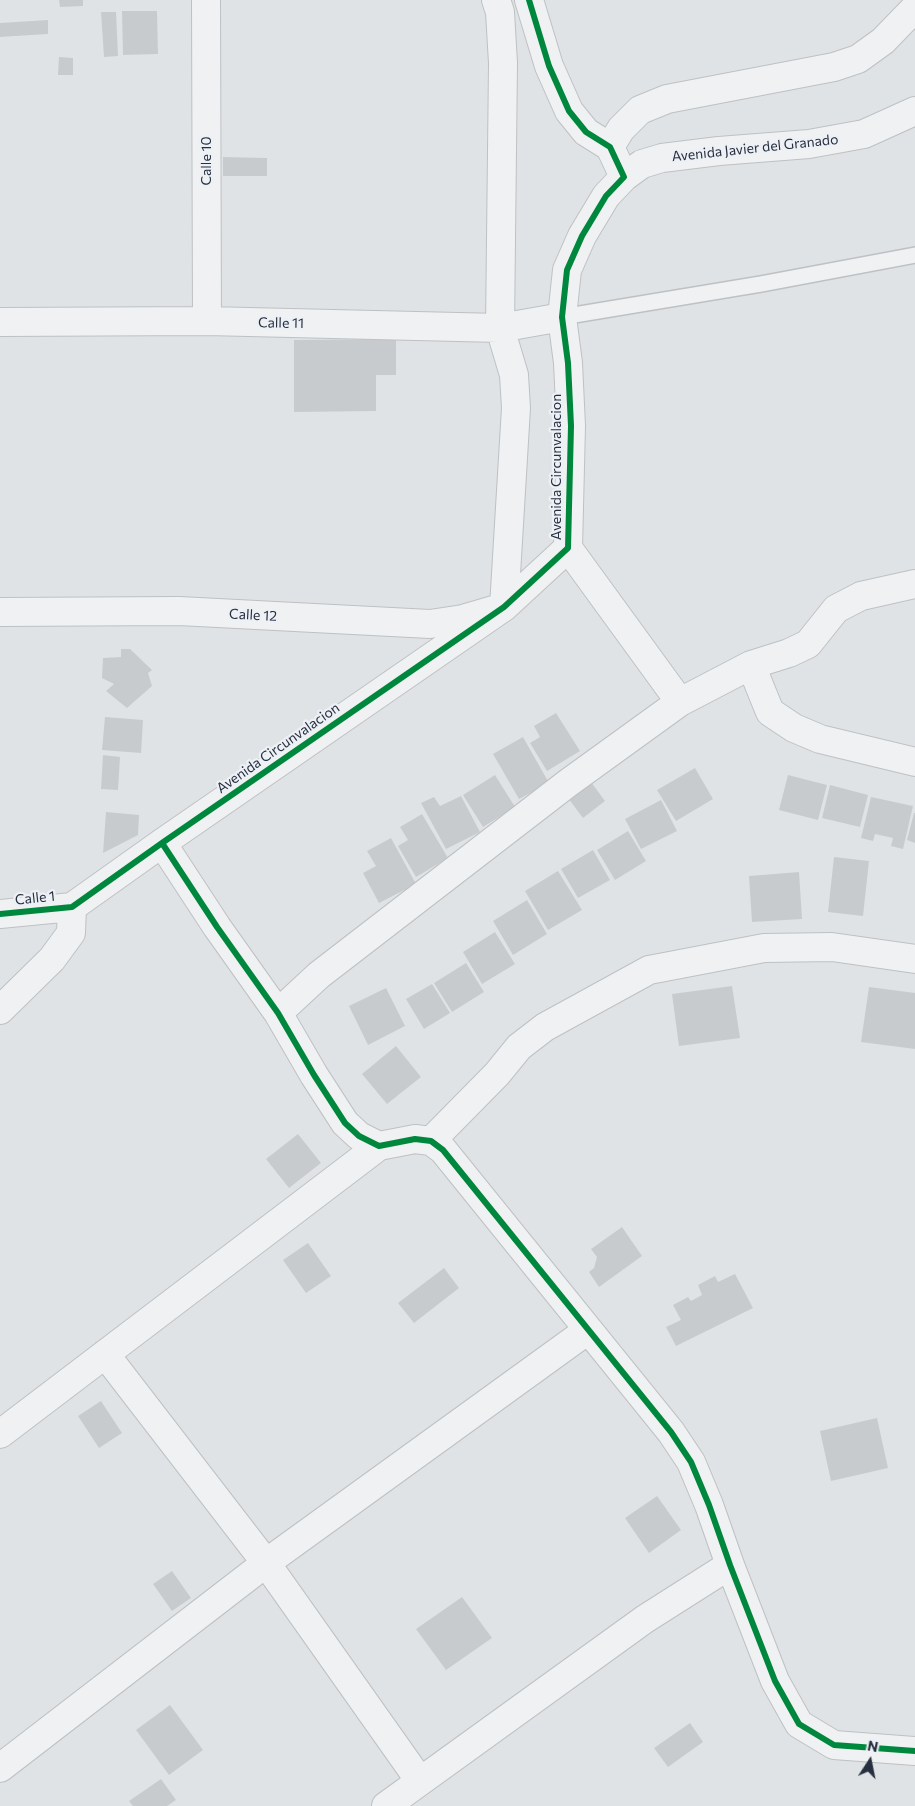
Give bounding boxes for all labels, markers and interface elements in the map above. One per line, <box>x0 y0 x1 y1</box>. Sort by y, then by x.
street label: Avenida Javier del Granado <box>671 131 839 165</box>
street label: Calle 10 <box>198 136 214 186</box>
street label: Calle 11 <box>258 314 304 332</box>
street label: Avenida Circunvalacion <box>548 394 564 540</box>
street label: Calle 12 <box>229 605 277 625</box>
street label: Avenida Circunvalacion <box>213 699 343 797</box>
street label: Calle 1 <box>14 888 56 908</box>
north arrow <box>845 1736 895 1786</box>
text: N <box>866 1736 880 1755</box>

